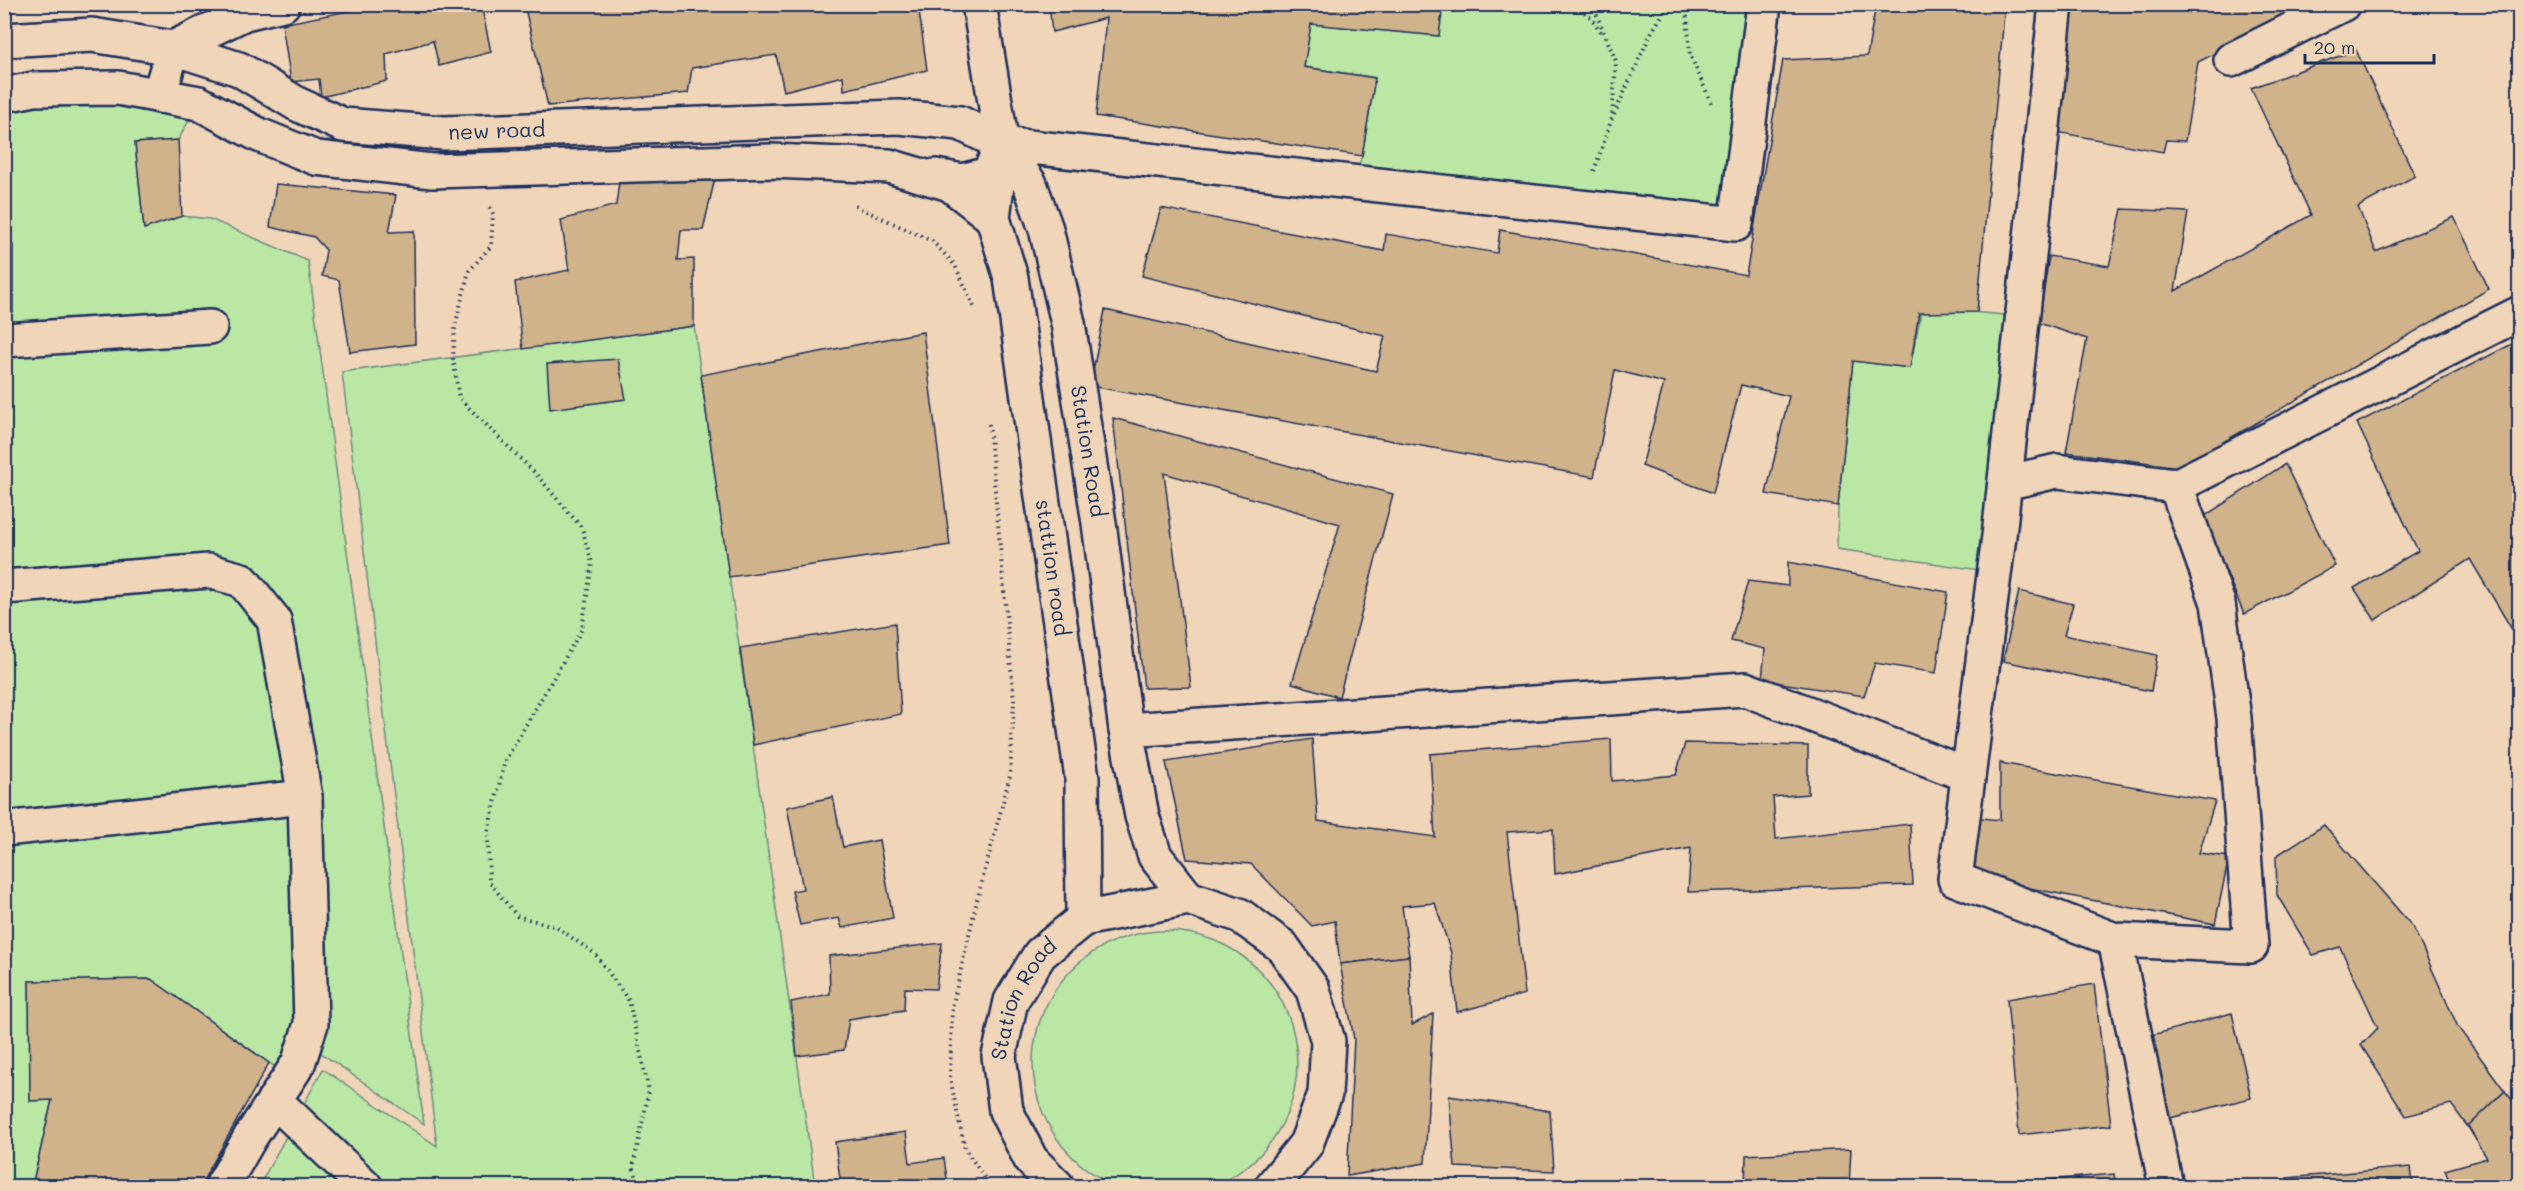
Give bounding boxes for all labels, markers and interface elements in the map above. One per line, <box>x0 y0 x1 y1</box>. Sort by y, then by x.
scale bar <box>2305 27 2434 65</box>
text: 20 m <box>2314 35 2355 59</box>
street label: new road <box>448 114 546 145</box>
street label: Station Road <box>1066 383 1113 519</box>
street label: stattion road <box>1031 498 1077 638</box>
street label: Station Road <box>984 931 1061 1062</box>

